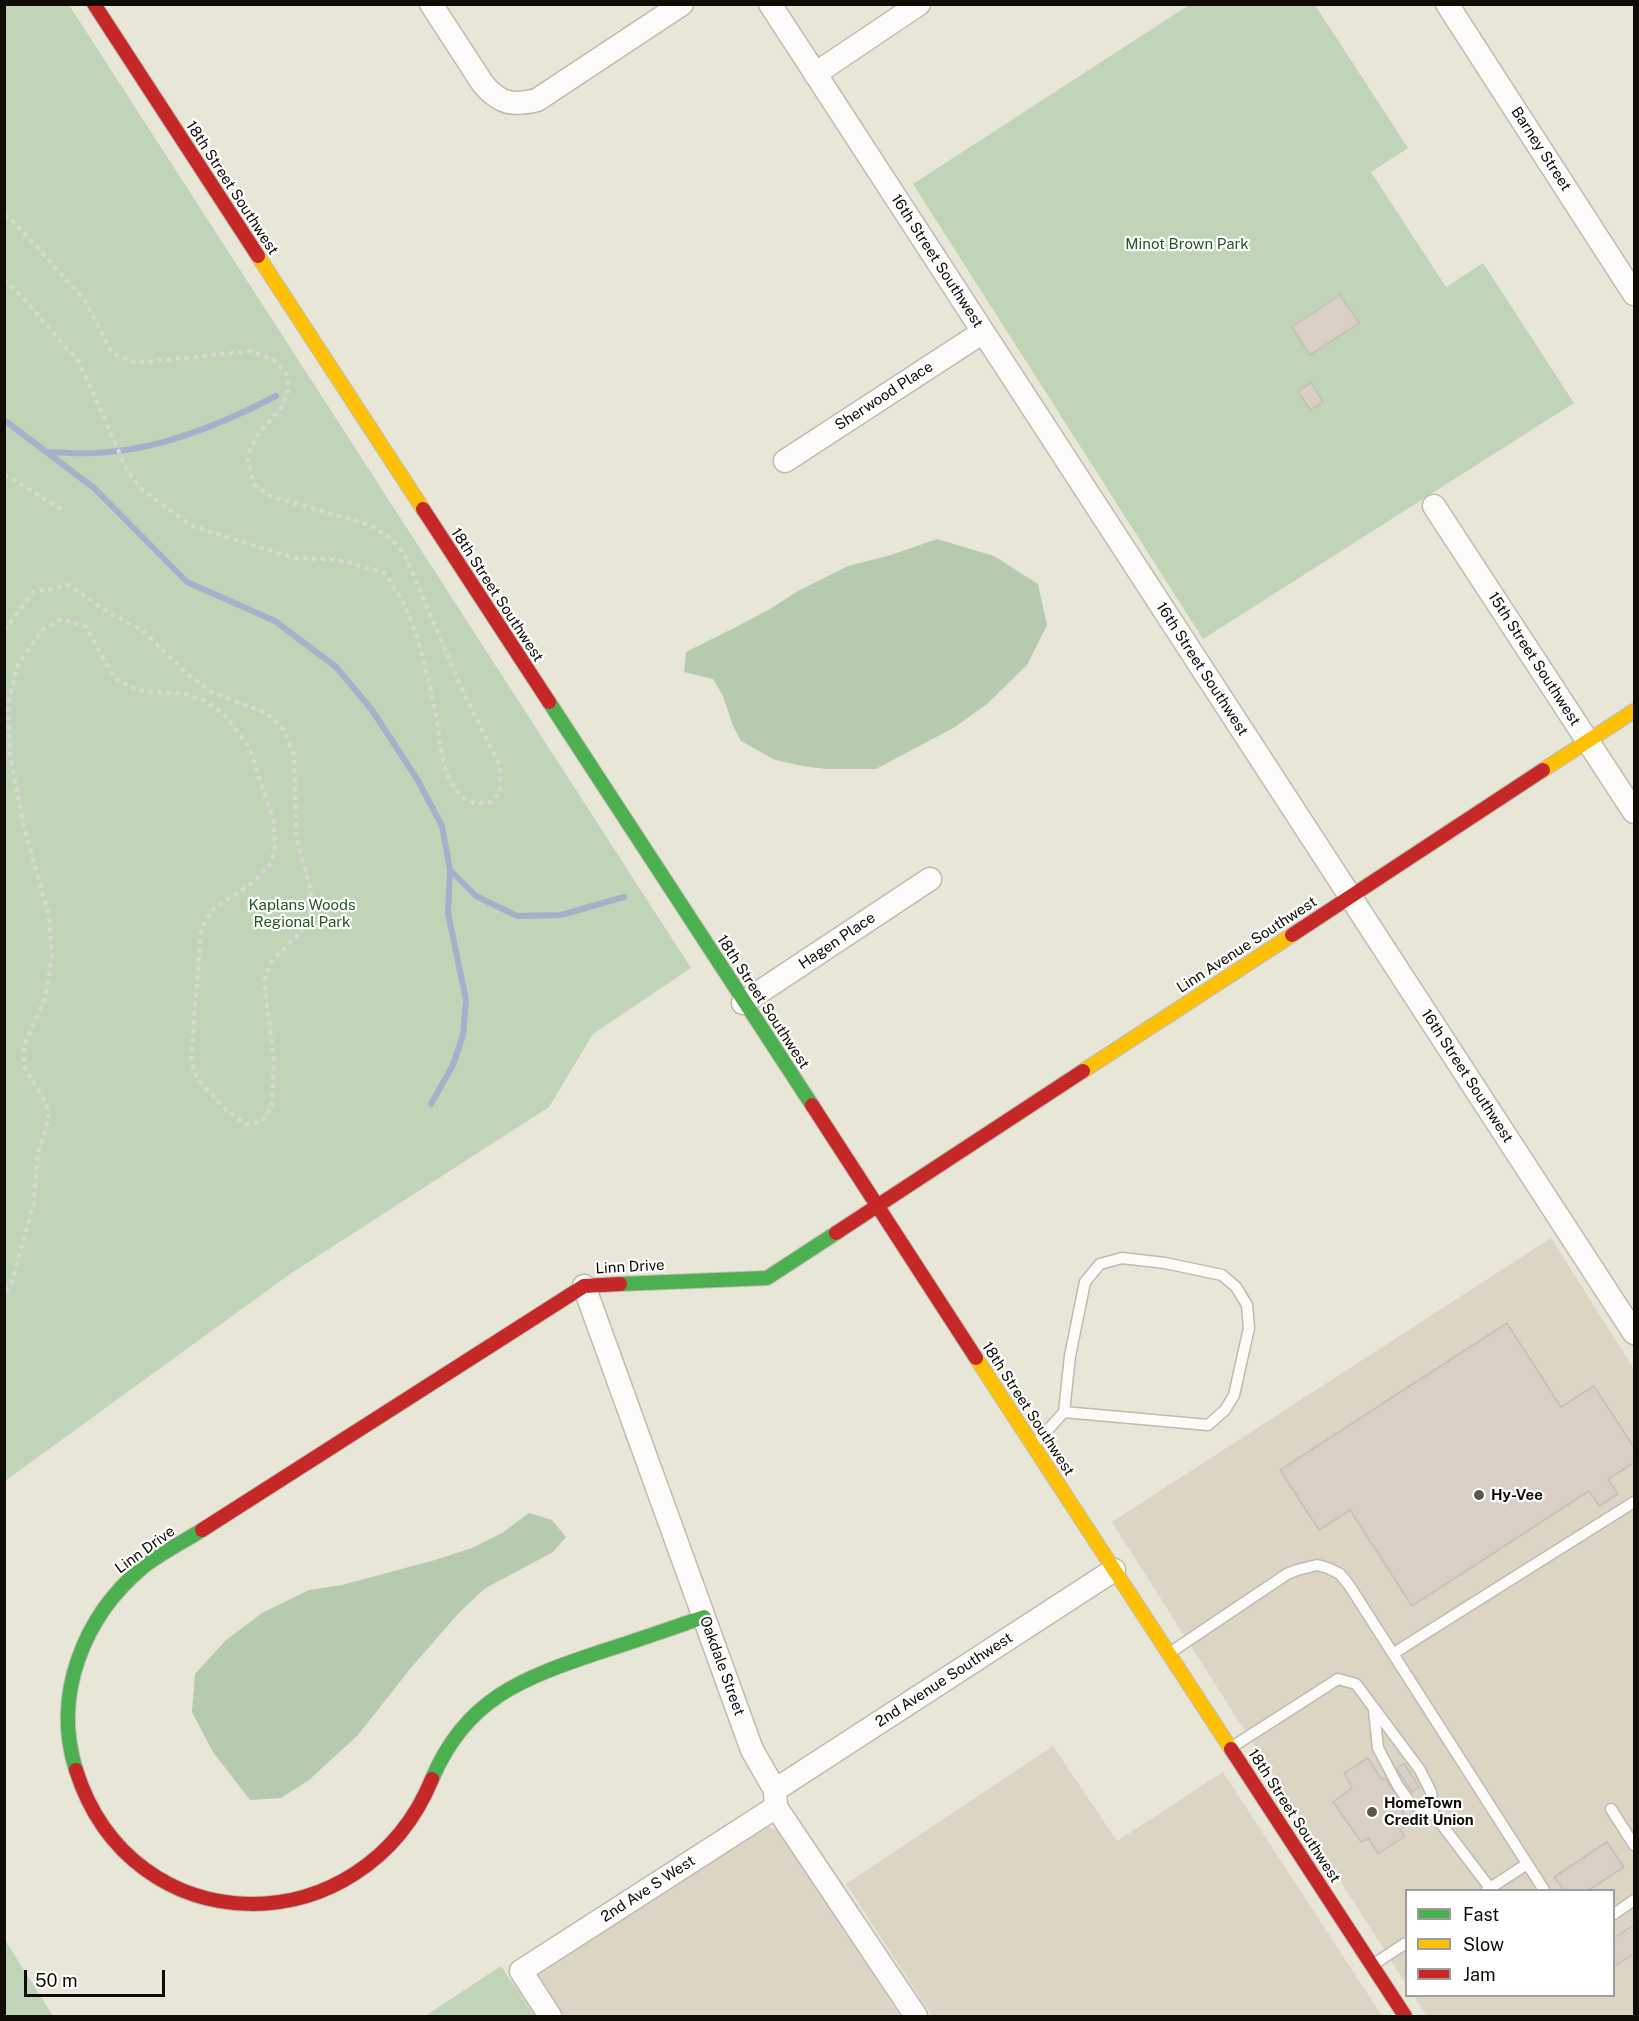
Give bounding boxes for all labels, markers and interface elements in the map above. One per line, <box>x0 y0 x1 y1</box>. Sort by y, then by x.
street label: Barney Street <box>1507 104 1575 194</box>
street label: 18th Street Southwest <box>182 118 282 258</box>
street label: 16th Street Southwest <box>887 191 987 331</box>
park label: Minot Brown Park <box>1125 235 1249 253</box>
street label: Sherwood Place <box>832 358 936 434</box>
street label: 18th Street Southwest <box>447 525 547 665</box>
street label: 15th Street Southwest <box>1484 589 1584 729</box>
street label: 16th Street Southwest <box>1152 599 1252 739</box>
street label: Linn Avenue Southwest <box>1174 893 1320 997</box>
park label: Kaplans Woods Regional Park <box>248 896 356 931</box>
street label: Hagen Place <box>795 909 879 973</box>
street label: 18th Street Southwest <box>713 932 813 1072</box>
street label: 16th Street Southwest <box>1417 1006 1517 1146</box>
street label: Linn Drive <box>595 1256 665 1278</box>
street label: 18th Street Southwest <box>978 1339 1078 1479</box>
place label: Hy-Vee <box>1491 1486 1543 1504</box>
marker: Hy-Vee <box>1472 1488 1486 1502</box>
street label: Linn Drive <box>112 1522 178 1578</box>
street label: Oakdale Street <box>696 1614 748 1718</box>
street label: 2nd Avenue Southwest <box>872 1629 1016 1731</box>
street label: 18th Street Southwest <box>1244 1746 1344 1886</box>
place label: HomeTown Credit Union <box>1384 1794 1474 1829</box>
marker: HomeTown Credit Union <box>1365 1805 1379 1819</box>
street label: 2nd Ave S West <box>598 1852 698 1926</box>
legend <box>1405 1889 1615 1997</box>
text: Fast <box>1463 1904 1499 1925</box>
text: Slow <box>1463 1934 1504 1955</box>
scale bar <box>27 1958 168 1996</box>
text: Jam <box>1463 1964 1496 1985</box>
text: 50 m <box>35 1970 78 1991</box>

